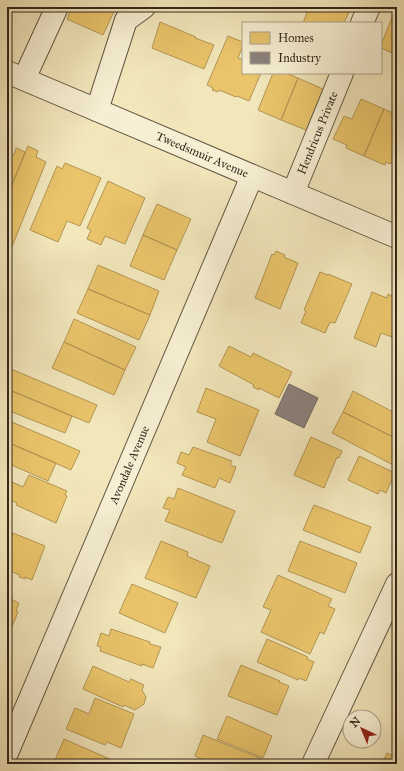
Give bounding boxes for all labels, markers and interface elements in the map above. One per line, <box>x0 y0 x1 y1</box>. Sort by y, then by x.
legend <box>242 22 382 74</box>
text: Homes <box>278 31 314 45</box>
text: Industry <box>278 51 321 65</box>
street label: Hendricus Private <box>294 89 341 176</box>
street label: Tweedsmuir Avenue <box>154 129 251 180</box>
street label: Avondale Avenue <box>106 424 152 507</box>
north arrow <box>342 709 382 749</box>
text: N <box>348 714 364 730</box>

